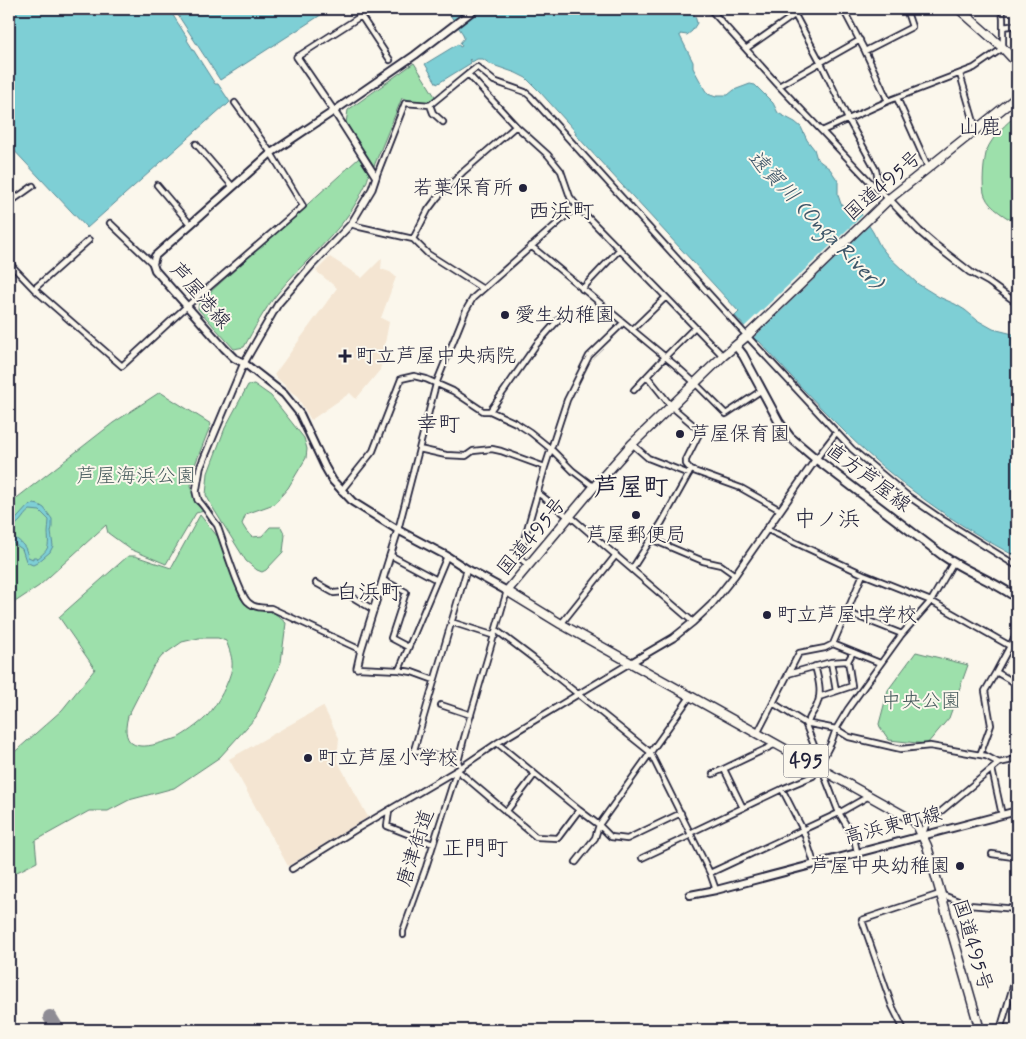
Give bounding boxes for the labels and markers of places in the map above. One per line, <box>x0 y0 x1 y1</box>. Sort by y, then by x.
place label: 若葉保育所 <box>413 175 513 202</box>
marker: 若葉保育所 <box>517 182 529 194</box>
place label: 愛生幼稚園 <box>515 302 615 329</box>
marker: 愛生幼稚園 <box>499 309 511 321</box>
place label: 町立芦屋中央病院 <box>356 343 516 370</box>
marker: 町立芦屋中央病院 <box>338 349 352 363</box>
place label: 芦屋保育園 <box>690 421 790 448</box>
marker: 芦屋保育園 <box>674 428 686 440</box>
marker: 芦屋郵便局 <box>630 509 642 521</box>
place label: 芦屋郵便局 <box>586 522 686 549</box>
place label: 町立芦屋中学校 <box>777 602 917 629</box>
marker: 町立芦屋中学校 <box>761 609 773 621</box>
place label: 町立芦屋小学校 <box>318 745 458 772</box>
marker: 町立芦屋小学校 <box>302 752 314 764</box>
place label: 芦屋中央幼稚園 <box>810 853 950 880</box>
marker: 芦屋中央幼稚園 <box>954 860 966 872</box>

